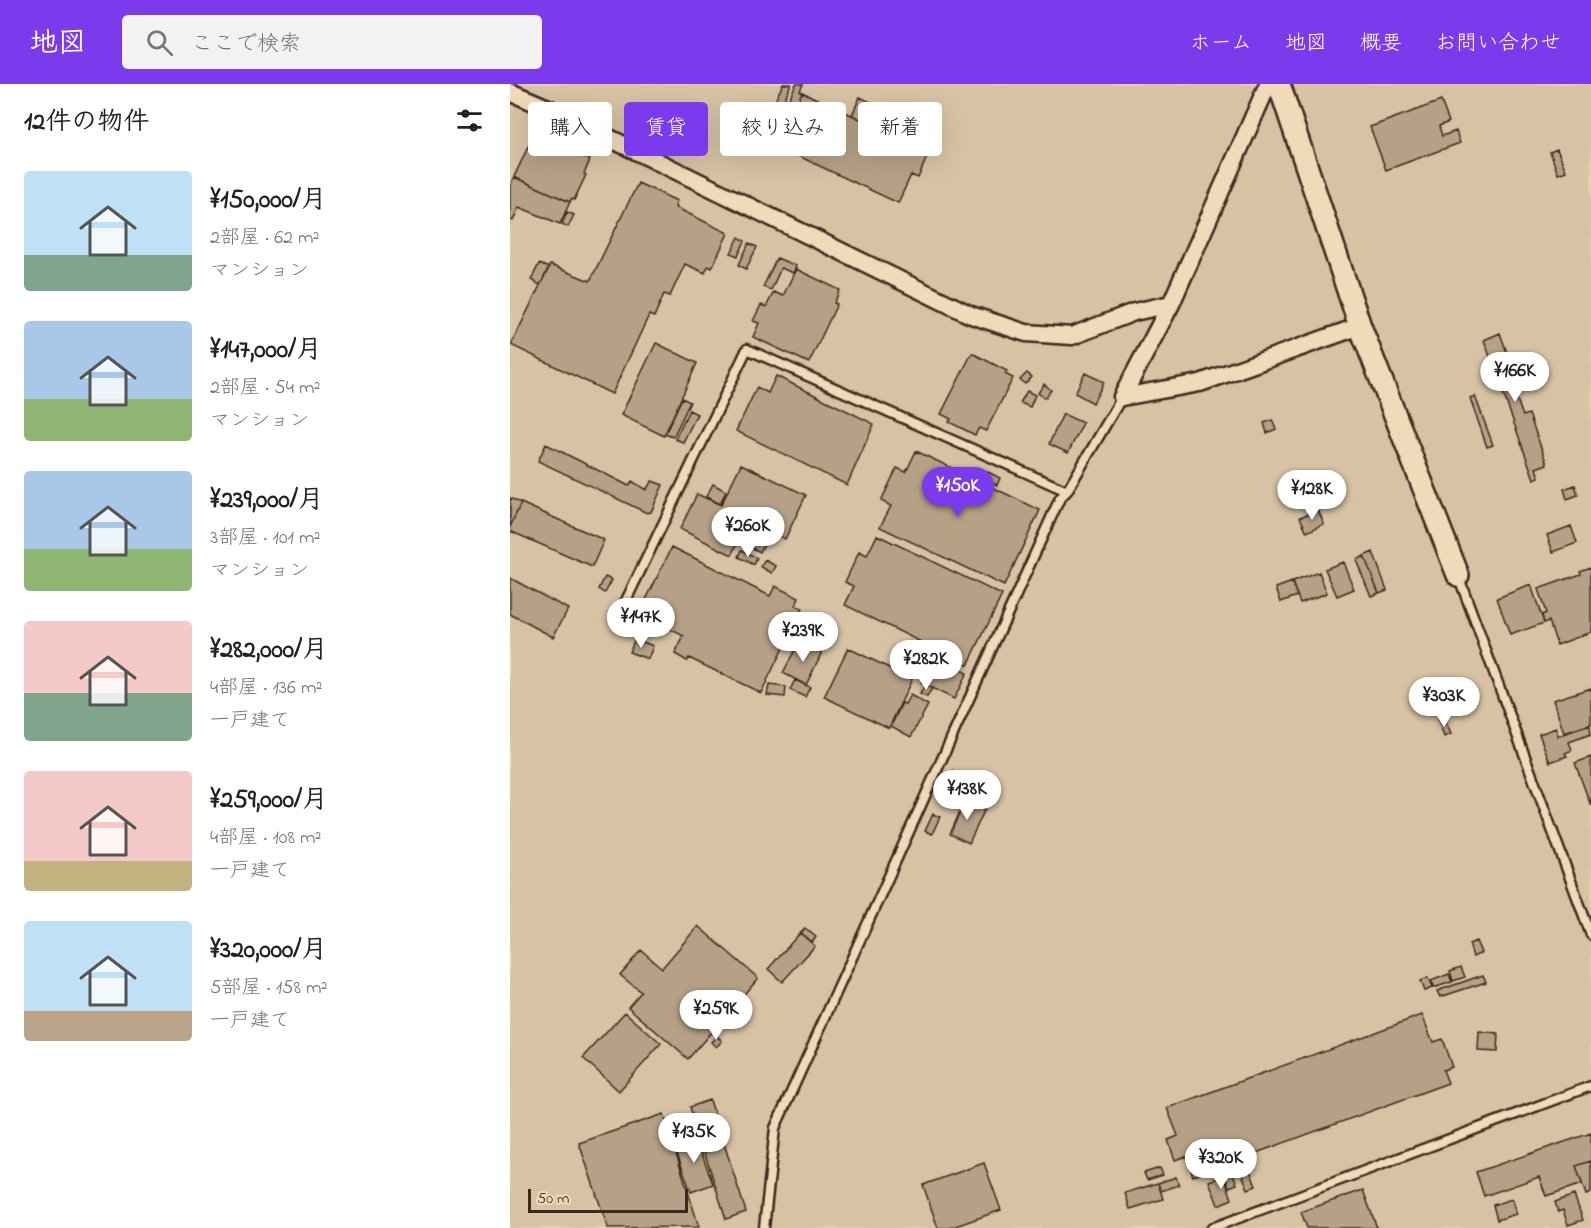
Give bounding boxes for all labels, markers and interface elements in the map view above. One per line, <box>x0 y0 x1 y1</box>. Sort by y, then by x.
search box <box>122 15 542 69</box>
text: 地図 <box>30 24 86 65</box>
icon: search <box>143 26 176 59</box>
text: ここで検索 <box>191 29 301 61</box>
text: ホーム <box>1190 29 1252 59</box>
text: 地図 <box>1285 29 1327 59</box>
text: 概要 <box>1360 29 1402 59</box>
text: お問い合わせ <box>1435 29 1561 59</box>
chip: 購入 <box>528 102 612 156</box>
chip: 賃貸 <box>624 102 708 156</box>
chip: 絞り込み <box>720 102 846 156</box>
chip: 新着 <box>858 102 942 156</box>
text: 12件の物件 <box>24 104 149 142</box>
icon: filters <box>453 104 486 137</box>
text: ¥150,000/月 <box>210 182 327 220</box>
icon: home <box>72 195 144 267</box>
text: 2部屋 · 62 m² <box>210 224 319 253</box>
text: マンション <box>210 257 309 286</box>
text: ¥147,000/月 <box>210 332 322 370</box>
icon: home <box>72 345 144 417</box>
pin: ¥166K <box>1473 352 1557 403</box>
text: ¥166K <box>1494 357 1536 386</box>
text: 2部屋 · 54 m² <box>210 374 320 403</box>
text: マンション <box>210 407 309 436</box>
pin: ¥150K <box>916 467 1000 518</box>
pin: ¥128K <box>1270 470 1354 521</box>
text: ¥150K <box>936 472 980 501</box>
text: ¥128K <box>1291 475 1333 504</box>
text: ¥239,000/月 <box>210 482 324 520</box>
icon: home <box>72 495 144 567</box>
pin: ¥260K <box>706 507 790 558</box>
text: ¥260K <box>726 512 770 541</box>
text: 3部屋 · 101 m² <box>210 524 320 553</box>
text: マンション <box>210 557 309 586</box>
pin: ¥147K <box>599 598 683 649</box>
text: ¥147K <box>621 603 661 632</box>
pin: ¥239K <box>761 612 845 663</box>
text: ¥239K <box>782 617 824 646</box>
text: ¥282,000/月 <box>210 632 328 670</box>
pin: ¥282K <box>884 640 968 691</box>
icon: home <box>72 645 144 717</box>
text: ¥282K <box>904 645 948 674</box>
text: 4部屋 · 136 m² <box>210 674 322 703</box>
pin: ¥303K <box>1402 677 1486 728</box>
text: ¥303K <box>1423 682 1465 711</box>
text: 一戸建て <box>210 707 290 736</box>
pin: ¥138K <box>925 770 1009 821</box>
text: ¥138K <box>947 775 987 804</box>
text: ¥259,000/月 <box>210 782 328 820</box>
icon: home <box>72 795 144 867</box>
text: 4部屋 · 108 m² <box>210 824 321 853</box>
text: 一戸建て <box>210 857 290 886</box>
text: ¥320,000/月 <box>210 932 327 970</box>
icon: home <box>72 945 144 1017</box>
text: 5部屋 · 158 m² <box>210 974 327 1003</box>
pin: ¥259K <box>674 990 758 1041</box>
text: ¥259K <box>694 995 738 1024</box>
text: 一戸建て <box>210 1007 290 1036</box>
pin: ¥135K <box>652 1113 736 1164</box>
text: ¥135K <box>672 1118 716 1147</box>
pin: ¥320K <box>1179 1139 1263 1190</box>
text: ¥320K <box>1199 1144 1243 1173</box>
scale bar <box>528 1186 688 1214</box>
text: 50 m <box>537 1187 569 1211</box>

